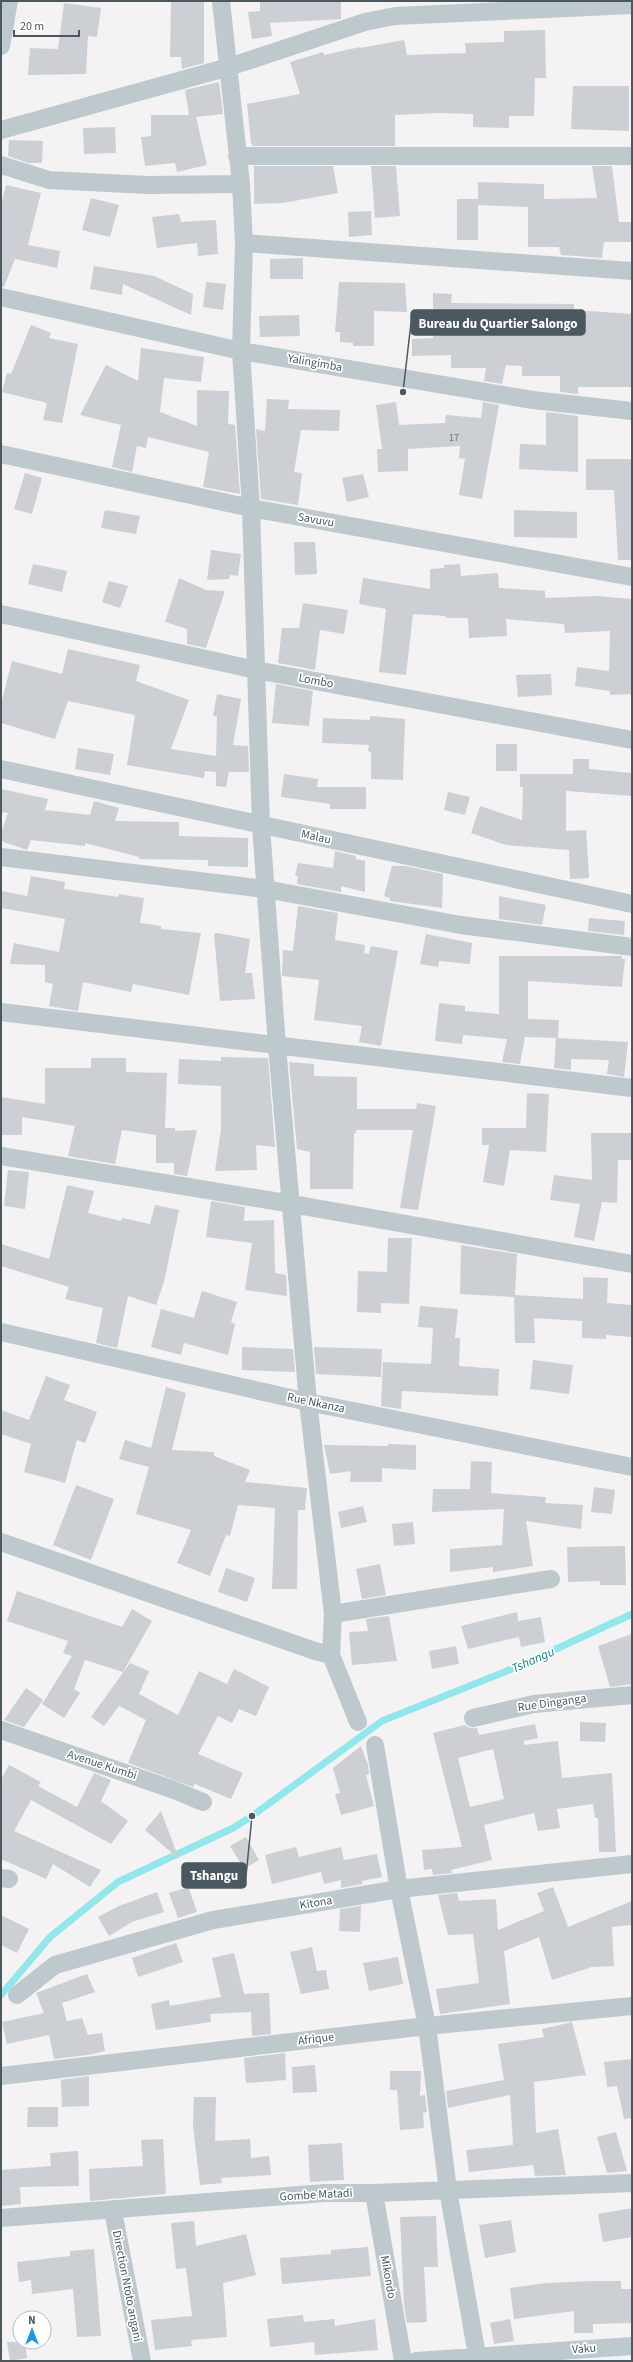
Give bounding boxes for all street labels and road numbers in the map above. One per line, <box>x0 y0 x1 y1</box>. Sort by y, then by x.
street label: Yalingimba <box>285 350 344 376</box>
street label: Savuvu <box>296 508 336 532</box>
street label: Lombo <box>297 669 335 693</box>
street label: Malau <box>299 826 333 848</box>
street label: Rue Nkanza <box>285 1389 347 1417</box>
street label: Rue Dinganga <box>517 1690 587 1716</box>
street label: Avenue Kumbi <box>65 1746 139 1784</box>
street label: Kitona <box>298 1892 334 1914</box>
street label: Afrique <box>297 2028 335 2050</box>
street label: Gombe Matadi <box>279 2185 353 2205</box>
street label: Direction Ntoto angani <box>108 2229 146 2343</box>
street label: Mikondo <box>376 2254 400 2300</box>
street label: Vaku <box>571 2340 597 2358</box>

